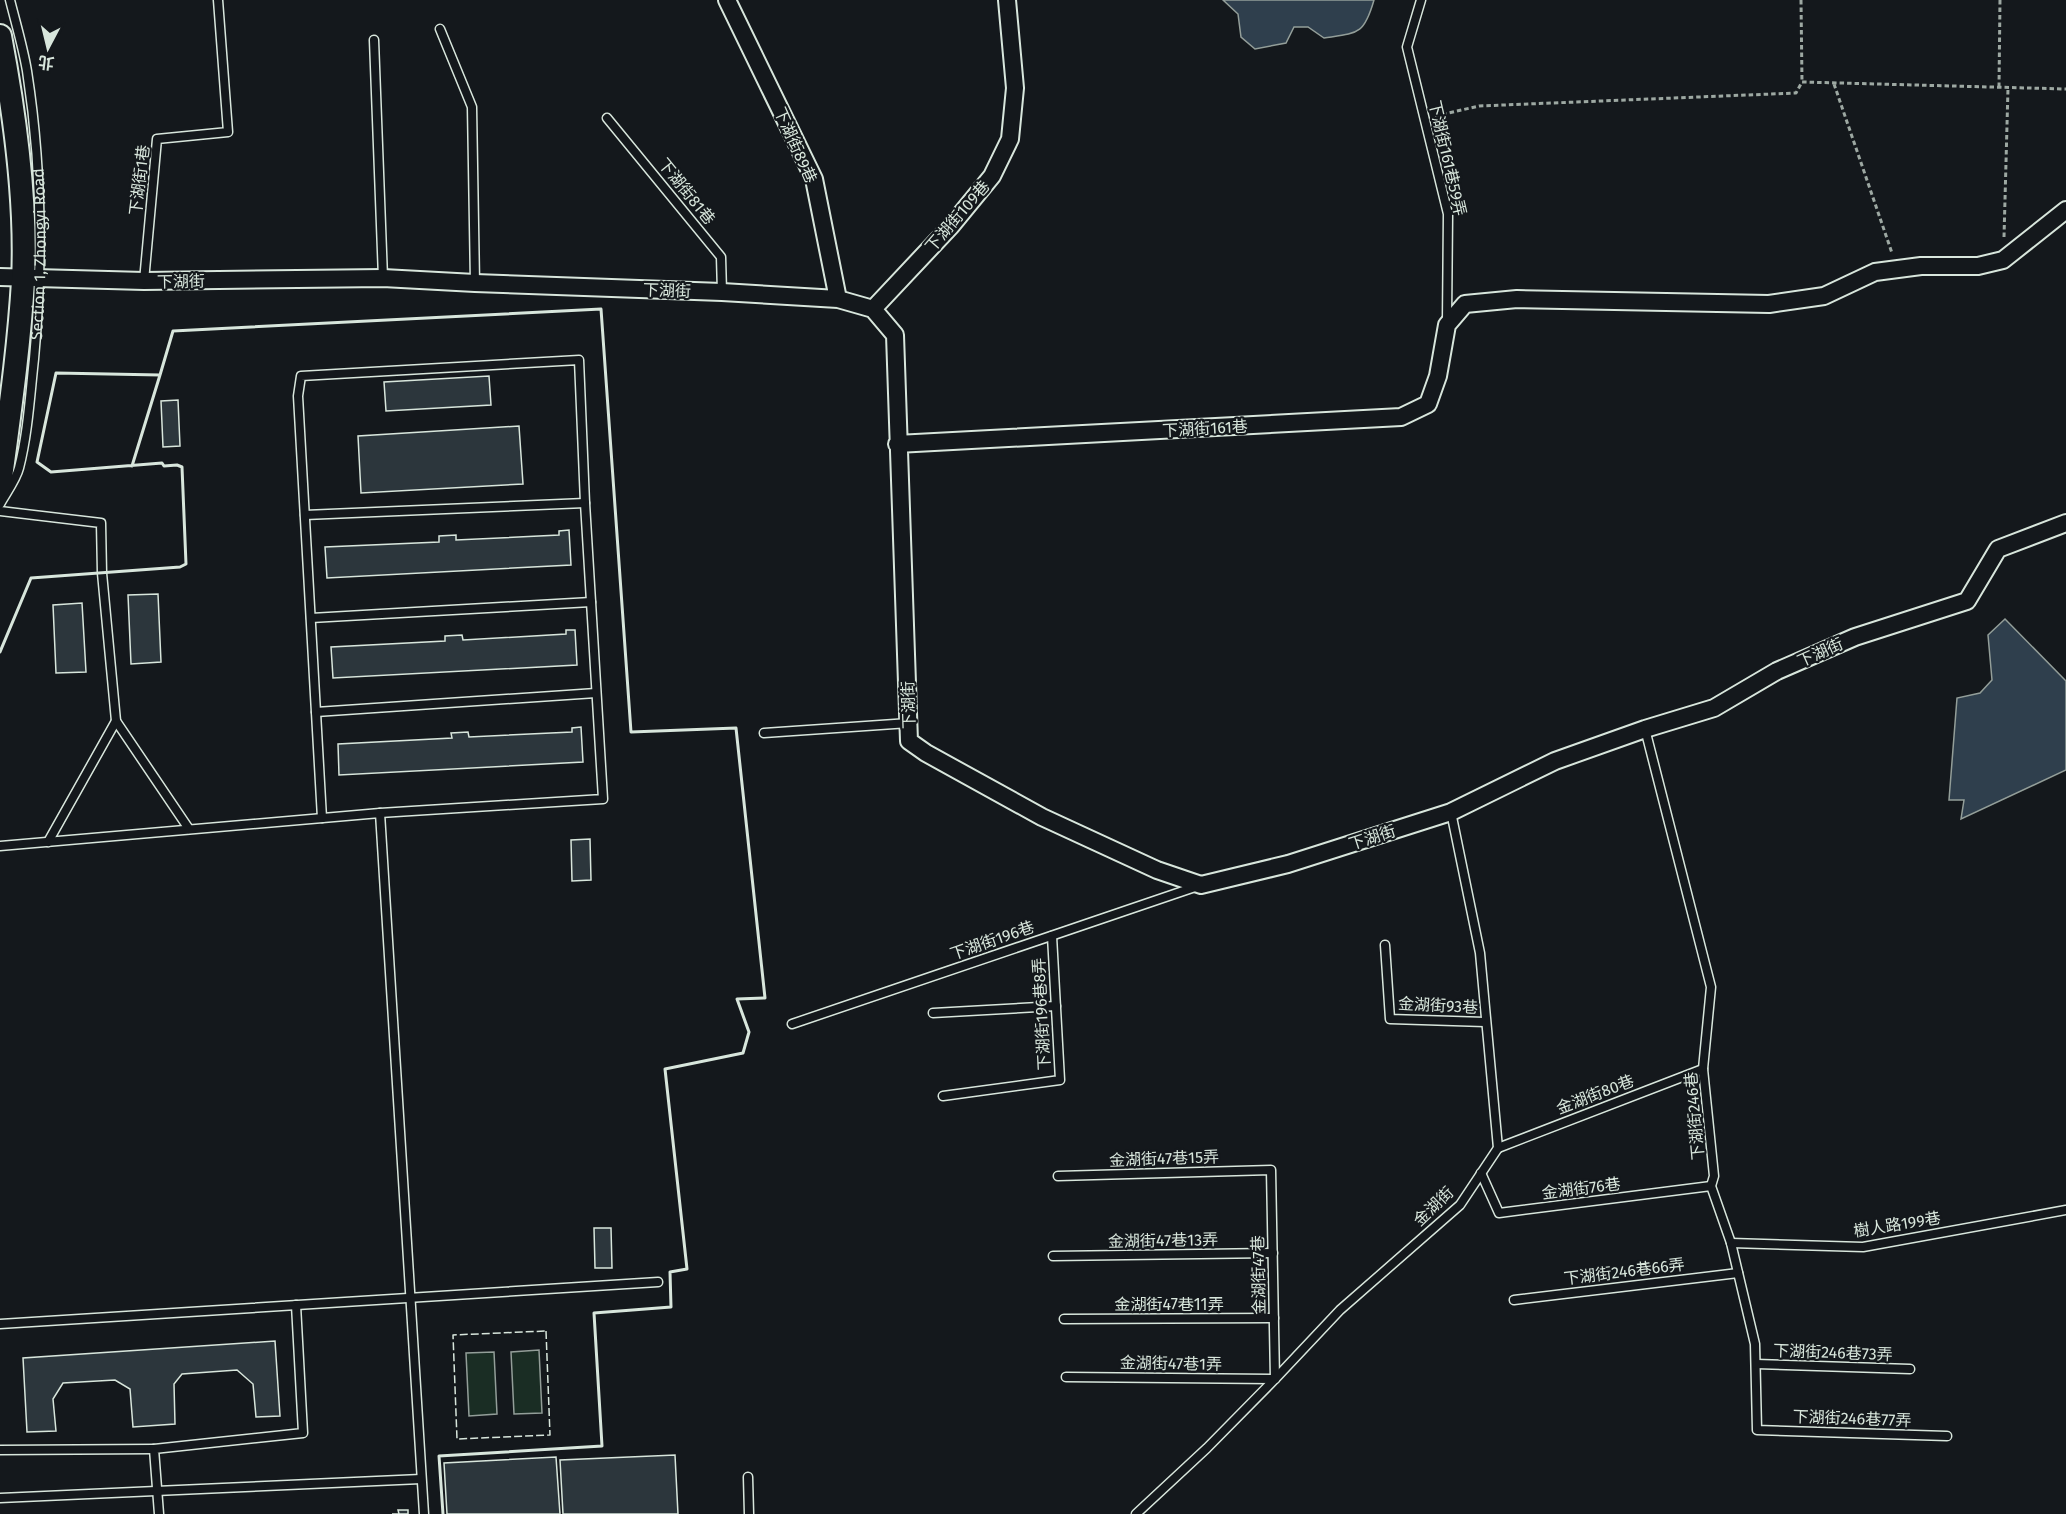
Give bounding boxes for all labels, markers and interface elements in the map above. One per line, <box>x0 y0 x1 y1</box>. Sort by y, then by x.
north arrow <box>18 18 78 78</box>
text: 北 <box>37 52 55 73</box>
street label: 下湖街161巷59弄 <box>1425 99 1470 218</box>
street label: 下湖街89巷 <box>770 104 821 186</box>
street label: 下湖街1巷 <box>126 144 153 216</box>
street label: 下湖街81巷 <box>654 155 719 228</box>
street label: Section 1, Zhongyi Road <box>27 168 50 341</box>
street label: 下湖街109巷 <box>921 177 993 256</box>
street label: 下湖街 <box>157 272 205 291</box>
street label: 下湖街 <box>643 280 691 301</box>
street label: 下湖街161巷 <box>1162 417 1248 440</box>
street label: 下湖街 <box>1794 634 1846 671</box>
street label: 下湖街 <box>898 681 919 729</box>
street label: 下湖街 <box>1346 821 1398 854</box>
street label: 下湖街196巷 <box>948 917 1037 964</box>
street label: 下湖街196巷8弄 <box>1029 957 1054 1071</box>
street label: 金湖街93巷 <box>1397 994 1478 1017</box>
street label: 金湖街80巷 <box>1554 1071 1637 1118</box>
street label: 下湖街246巷 <box>1681 1071 1708 1161</box>
street label: 金湖街47巷15弄 <box>1109 1147 1219 1170</box>
street label: 金湖街76巷 <box>1541 1174 1622 1203</box>
street label: 金湖街 <box>1409 1183 1457 1230</box>
street label: 樹人路199巷 <box>1852 1208 1942 1241</box>
street label: 金湖街47巷13弄 <box>1108 1230 1218 1251</box>
street label: 金湖街47巷 <box>1248 1235 1269 1315</box>
street label: 下湖街246巷66弄 <box>1563 1255 1686 1288</box>
street label: 金湖街47巷11弄 <box>1115 1295 1223 1314</box>
street label: 下湖街246巷73弄 <box>1773 1341 1893 1364</box>
street label: 金湖街47巷1弄 <box>1120 1353 1222 1374</box>
street label: 下湖街246巷77弄 <box>1792 1407 1912 1430</box>

